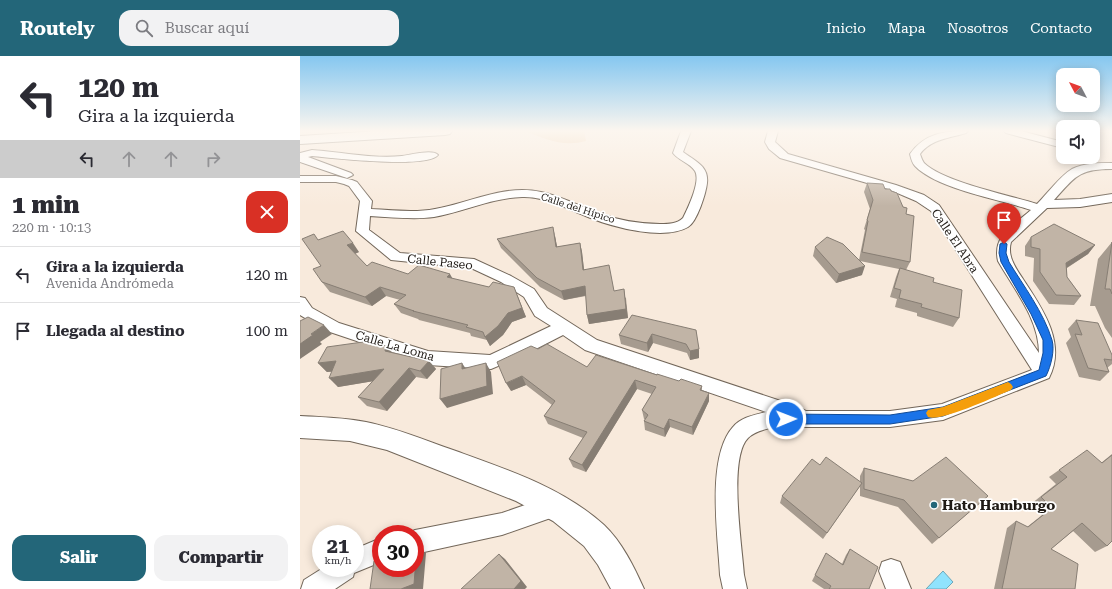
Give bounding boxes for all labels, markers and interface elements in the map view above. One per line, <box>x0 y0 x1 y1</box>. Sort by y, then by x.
search box <box>119 10 399 46</box>
text: Routely <box>20 17 95 40</box>
icon: search <box>133 17 155 39</box>
text: Buscar aquí <box>165 19 249 37</box>
text: Inicio <box>826 20 866 36</box>
text: Mapa <box>888 20 925 36</box>
text: Nosotros <box>947 20 1008 36</box>
text: Contacto <box>1030 20 1092 36</box>
north arrow <box>1056 68 1100 112</box>
map controls <box>1056 68 1100 164</box>
text: 120 m <box>78 71 159 104</box>
icon: left <box>12 72 64 124</box>
text: Gira a la izquierda <box>78 105 234 126</box>
button: sound <box>1056 120 1100 164</box>
icon: left <box>76 148 98 170</box>
icon: ahead <box>118 148 140 170</box>
icon: ahead <box>160 148 182 170</box>
icon: right <box>202 148 224 170</box>
text: 1 min <box>12 191 79 219</box>
button: close <box>246 191 288 233</box>
street label: Calle del Hípico <box>540 191 616 225</box>
pin <box>987 203 1021 244</box>
street label: Calle El Abra <box>928 206 982 276</box>
icon: arrive <box>993 209 1015 231</box>
text: 220 m · 10:13 <box>12 220 91 235</box>
street label: Calle Paseo <box>407 252 473 272</box>
text: Gira a la izquierda <box>46 258 184 276</box>
icon: left <box>12 264 34 286</box>
text: 120 m <box>245 266 288 284</box>
text: Avenida Andrómeda <box>46 276 174 291</box>
icon: arrive <box>12 320 34 342</box>
text: Llegada al destino <box>46 322 185 340</box>
text: 100 m <box>245 322 288 340</box>
street label: Calle La Loma <box>354 328 437 364</box>
position arrow <box>765 398 807 440</box>
place label: Hato Hamburgo <box>942 497 1055 513</box>
marker: Hato Hamburgo <box>929 500 939 510</box>
speed limit sign: 30 <box>372 525 424 577</box>
text: 21 <box>327 534 349 558</box>
button: Salir <box>12 535 146 581</box>
button: Compartir <box>154 535 288 581</box>
text: km/h <box>325 555 351 566</box>

